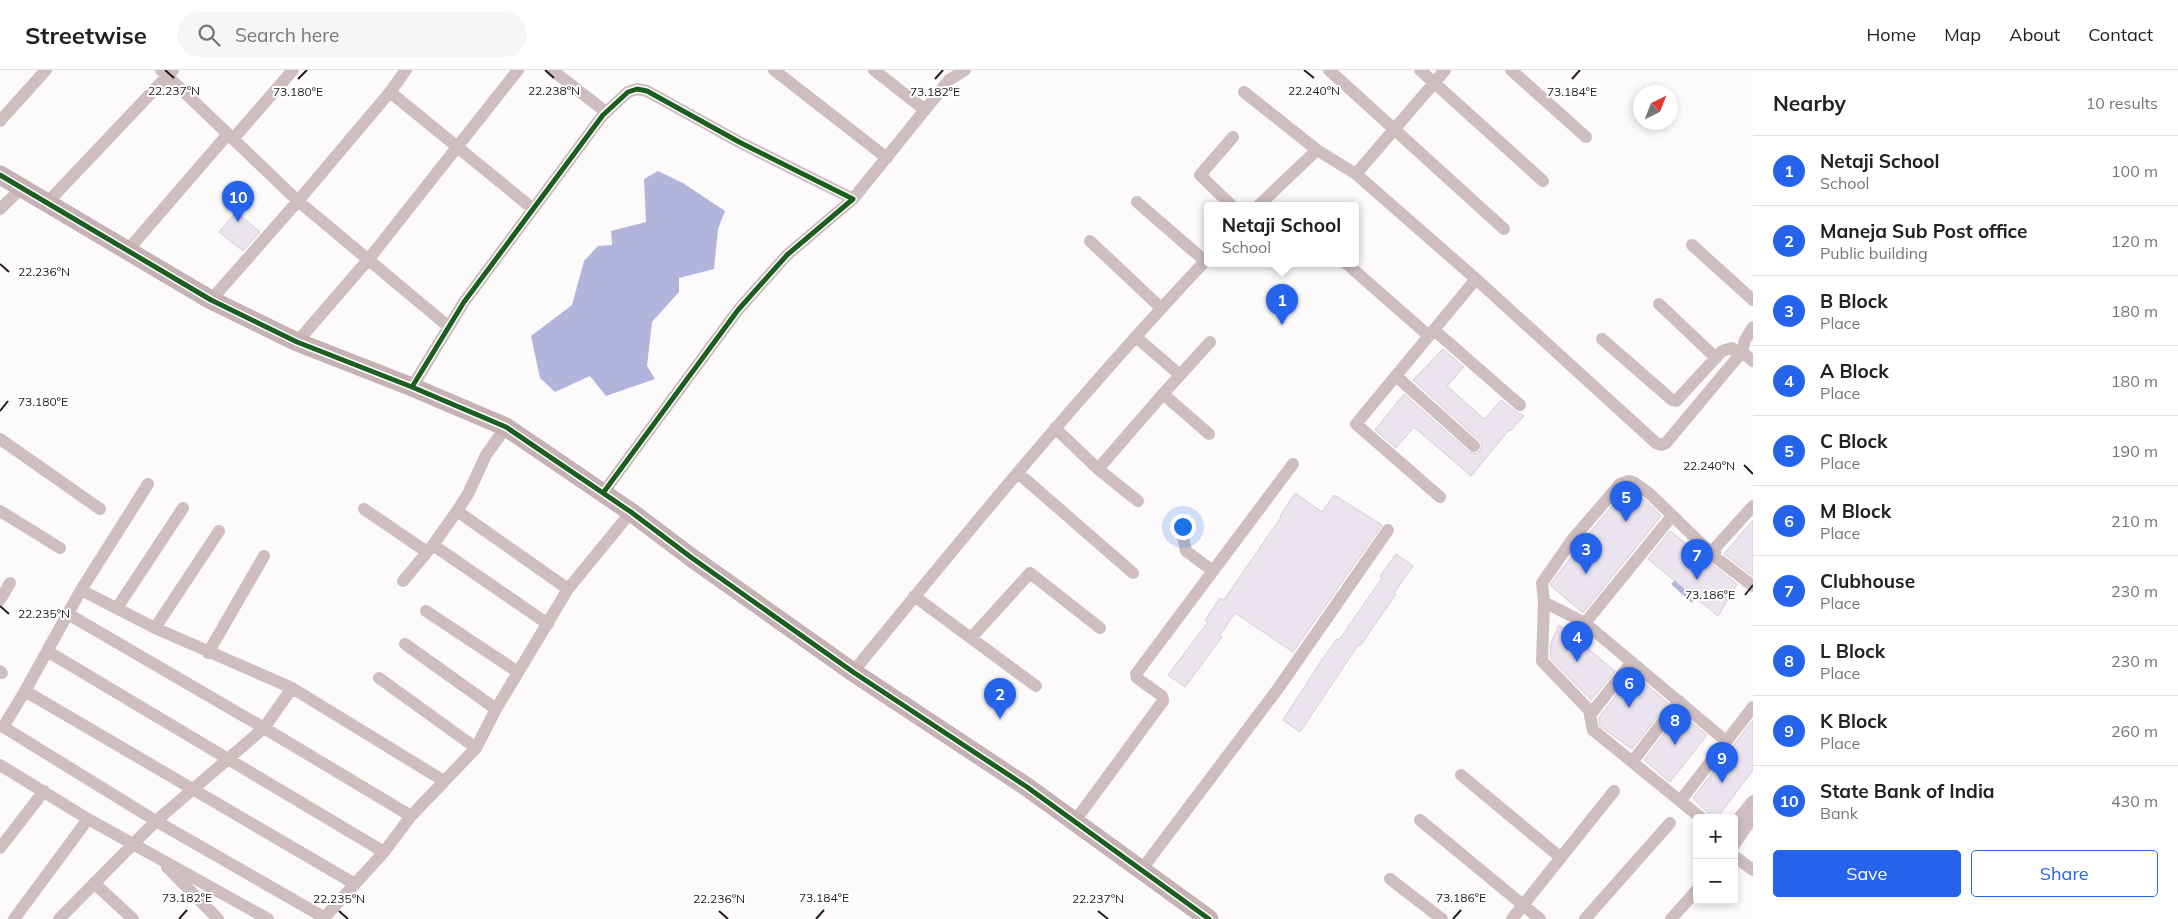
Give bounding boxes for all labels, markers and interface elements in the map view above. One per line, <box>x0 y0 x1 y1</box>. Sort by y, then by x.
search box <box>177 12 527 57</box>
text: Streetwise <box>25 20 147 50</box>
icon: search <box>195 21 223 49</box>
text: Search here <box>235 23 339 47</box>
text: Home <box>1866 23 1916 46</box>
text: Map <box>1944 23 1981 46</box>
text: About <box>2009 23 2060 46</box>
text: Contact <box>2088 23 2153 46</box>
text: 22.237°N <box>148 83 200 98</box>
text: 22.238°N <box>528 83 580 98</box>
text: 22.240°N <box>1288 83 1340 98</box>
text: 73.180°E <box>273 84 323 99</box>
text: 73.182°E <box>910 84 960 99</box>
text: 73.184°E <box>1547 84 1597 99</box>
north arrow <box>1633 85 1678 130</box>
text: Nearby <box>1773 90 1846 116</box>
text: 10 results <box>2086 93 2158 113</box>
text: Netaji School <box>1820 149 1940 173</box>
text: 1 <box>1784 161 1794 181</box>
text: 100 m <box>2111 161 2158 181</box>
text: School <box>1820 173 1869 193</box>
pin: 10 <box>222 181 254 222</box>
popup <box>1204 202 1359 267</box>
text: Netaji School <box>1222 213 1341 237</box>
text: Maneja Sub Post office <box>1820 219 2027 243</box>
text: 2 <box>1784 231 1794 251</box>
text: 120 m <box>2111 231 2158 251</box>
text: School <box>1222 237 1271 257</box>
text: Public building <box>1820 243 1928 263</box>
text: 22.236°N <box>18 264 70 279</box>
pin: 1 <box>1266 284 1298 325</box>
text: B Block <box>1820 289 1888 313</box>
text: 3 <box>1784 301 1794 321</box>
text: 180 m <box>2111 301 2158 321</box>
text: Place <box>1820 313 1860 333</box>
text: A Block <box>1820 359 1889 383</box>
text: 4 <box>1784 371 1794 391</box>
text: 180 m <box>2111 371 2158 391</box>
text: Place <box>1820 383 1860 403</box>
text: 73.180°E <box>18 394 68 409</box>
text: C Block <box>1820 429 1888 453</box>
text: 5 <box>1784 441 1794 461</box>
text: 190 m <box>2111 441 2158 461</box>
text: Place <box>1820 453 1860 473</box>
text: 22.240°N <box>1683 458 1735 473</box>
pin: 5 <box>1610 481 1642 522</box>
text: M Block <box>1820 499 1891 523</box>
text: 6 <box>1784 511 1794 531</box>
text: 210 m <box>2111 511 2158 531</box>
your location <box>1170 514 1196 540</box>
text: Place <box>1820 523 1860 543</box>
pin: 3 <box>1570 533 1602 574</box>
pin: 7 <box>1681 539 1713 580</box>
text: Clubhouse <box>1820 569 1915 593</box>
text: 7 <box>1784 581 1794 601</box>
text: 230 m <box>2111 581 2158 601</box>
text: 73.186°E <box>1685 587 1735 602</box>
text: Place <box>1820 593 1860 613</box>
text: 22.235°N <box>18 606 70 621</box>
pin: 4 <box>1561 621 1593 662</box>
text: L Block <box>1820 639 1885 663</box>
text: 8 <box>1784 651 1794 671</box>
text: 230 m <box>2111 651 2158 671</box>
text: Place <box>1820 663 1860 683</box>
pin: 6 <box>1613 667 1645 708</box>
pin: 2 <box>984 678 1016 719</box>
pin: 8 <box>1659 704 1691 745</box>
text: K Block <box>1820 709 1887 733</box>
text: 9 <box>1784 721 1794 741</box>
text: 260 m <box>2111 721 2158 741</box>
text: Place <box>1820 733 1860 753</box>
pin: 9 <box>1706 742 1738 783</box>
text: State Bank of India <box>1820 779 1995 803</box>
text: 10 <box>1779 791 1799 811</box>
text: 430 m <box>2111 791 2158 811</box>
text: Bank <box>1820 803 1858 823</box>
map controls <box>1693 814 1738 904</box>
button: + <box>1693 814 1738 859</box>
button: Save <box>1773 850 1961 897</box>
button: Share <box>1971 850 2158 897</box>
button: − <box>1693 859 1738 904</box>
text: 73.182°E <box>162 890 212 905</box>
text: 73.184°E <box>799 890 849 905</box>
text: 73.186°E <box>1436 890 1486 905</box>
text: 22.235°N <box>313 891 365 906</box>
text: 22.236°N <box>693 891 745 906</box>
text: 22.237°N <box>1072 891 1124 906</box>

